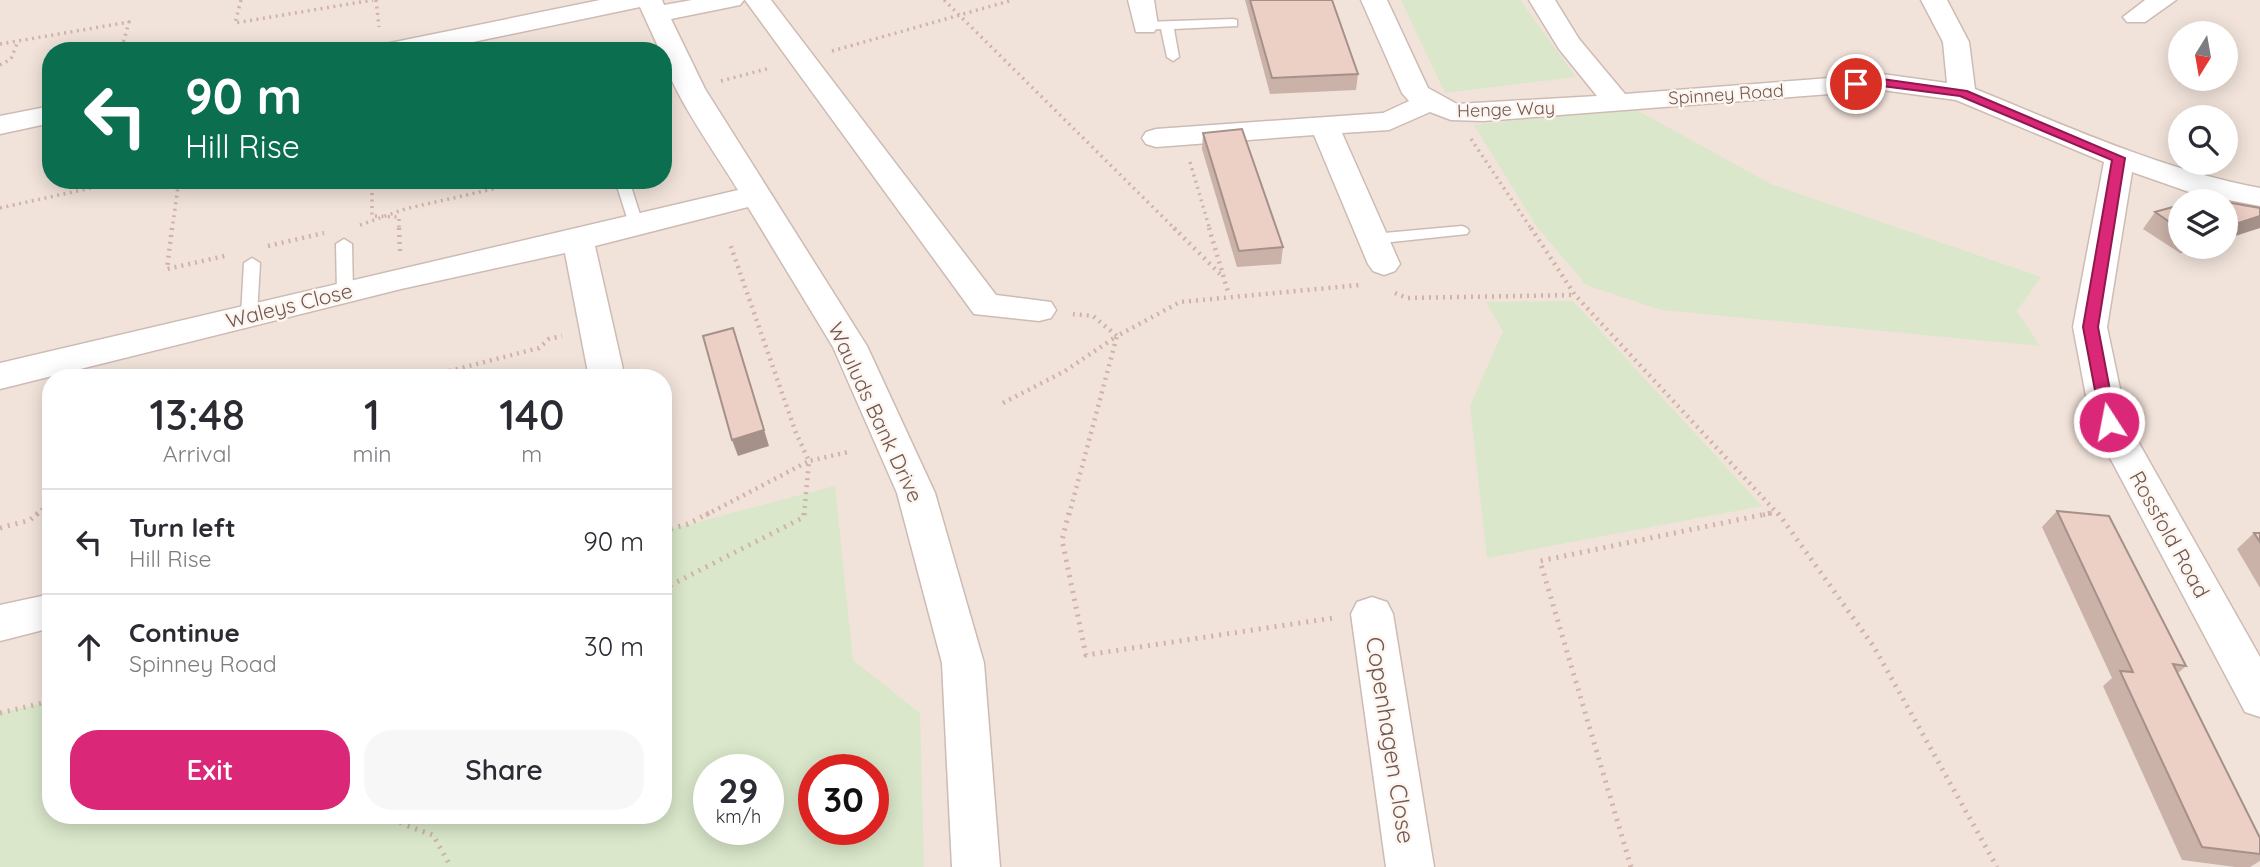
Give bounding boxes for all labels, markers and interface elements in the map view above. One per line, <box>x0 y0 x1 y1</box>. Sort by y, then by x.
north arrow <box>2168 21 2238 91</box>
map controls <box>2168 21 2238 259</box>
pin <box>1826 54 1886 114</box>
text: 90 m <box>185 65 302 126</box>
icon: arrive <box>1837 65 1875 103</box>
icon: left <box>70 70 161 161</box>
street label: Spinney Road <box>1668 78 1784 110</box>
street label: Henge Way <box>1457 96 1555 122</box>
button: search <box>2168 105 2238 175</box>
text: Hill Rise <box>185 126 300 166</box>
button: layers <box>2168 189 2238 259</box>
street label: Waleys Close <box>223 277 355 333</box>
street label: Wauluds Bank Drive <box>823 318 929 506</box>
position arrow <box>2072 385 2146 459</box>
text: 13:48 <box>150 388 245 441</box>
text: 1 <box>364 388 380 441</box>
text: 140 <box>499 388 564 441</box>
text: Arrival <box>163 439 232 468</box>
text: min <box>352 439 392 468</box>
text: m <box>521 439 542 468</box>
street label: Rossfold Road <box>2124 466 2216 602</box>
text: Turn left <box>129 511 236 544</box>
icon: left <box>70 523 108 561</box>
text: 90 m <box>583 525 644 558</box>
text: Hill Rise <box>129 544 211 573</box>
text: Continue <box>129 616 240 649</box>
icon: ahead <box>70 628 108 666</box>
text: 30 m <box>584 630 644 663</box>
street label: Copenhagen Close <box>1360 634 1422 846</box>
text: Spinney Road <box>129 649 277 678</box>
button: Exit <box>70 730 350 810</box>
button: Share <box>364 730 644 810</box>
speed limit sign: 30 <box>798 754 889 845</box>
text: 29 <box>719 768 758 812</box>
text: km/h <box>716 805 761 828</box>

